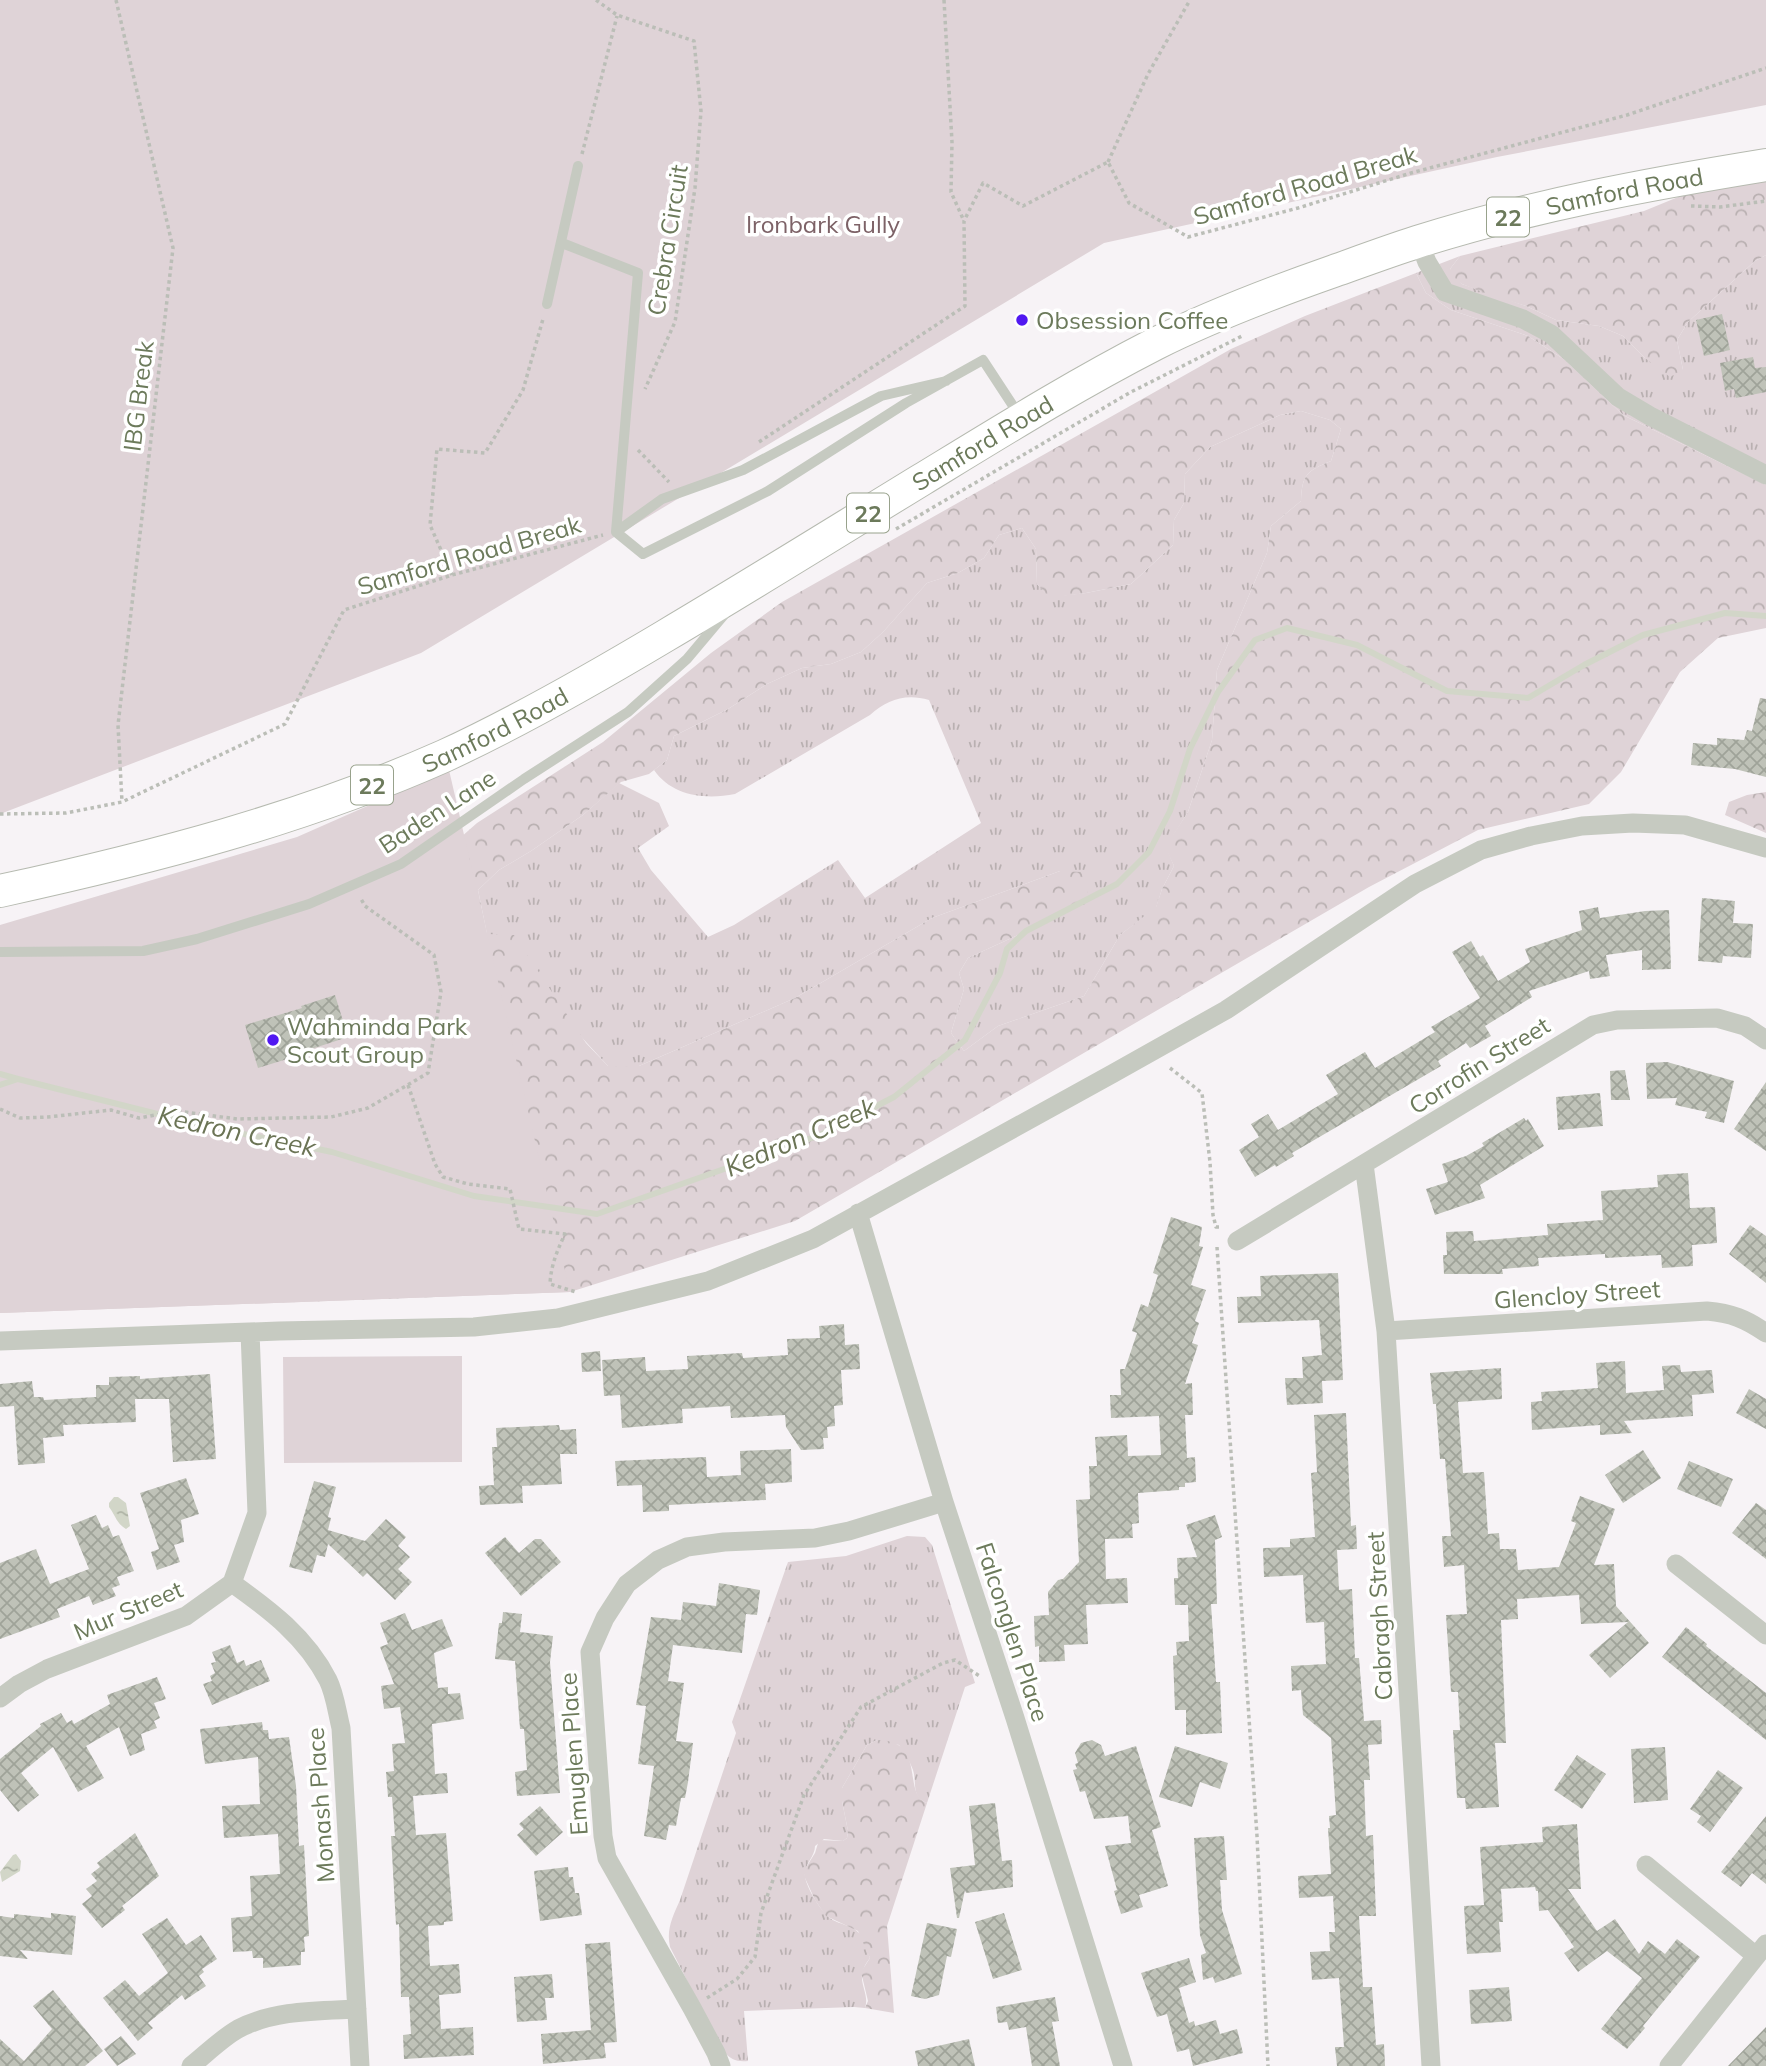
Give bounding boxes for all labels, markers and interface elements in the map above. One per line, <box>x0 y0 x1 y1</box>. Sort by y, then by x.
street label: Samford Road Break <box>1190 139 1421 231</box>
street label: Samford Road <box>1543 161 1706 222</box>
street label: Crebra Circuit <box>640 162 694 318</box>
road number: 22 <box>1487 198 1529 236</box>
park label: Ironbark Gully <box>746 209 900 239</box>
place label: Obsession Coffee <box>1036 305 1228 335</box>
marker: Obsession Coffee <box>1014 312 1030 328</box>
street label: IBG Break <box>116 338 160 453</box>
street label: Samford Road <box>906 389 1059 497</box>
road number: 22 <box>847 494 889 533</box>
street label: Samford Road Break <box>354 509 585 601</box>
street label: Samford Road <box>417 680 573 779</box>
street label: Baden Lane <box>373 762 501 860</box>
road number: 22 <box>351 765 393 804</box>
street label: Corrofin Street <box>1403 1010 1555 1120</box>
place label: Wahminda Park Scout Group <box>287 1011 468 1069</box>
marker: Wahminda Park Scout Group <box>265 1032 281 1048</box>
water label: Kedron Creek <box>720 1090 881 1184</box>
water label: Kedron Creek <box>155 1098 320 1164</box>
street label: Glencloy Street <box>1493 1273 1661 1315</box>
street label: Cabragh Street <box>1360 1531 1398 1701</box>
street label: Falconglen Place <box>970 1539 1056 1725</box>
street label: Mur Street <box>69 1574 187 1646</box>
street label: Emuglen Place <box>552 1672 594 1836</box>
street label: Monash Place <box>300 1726 340 1884</box>

